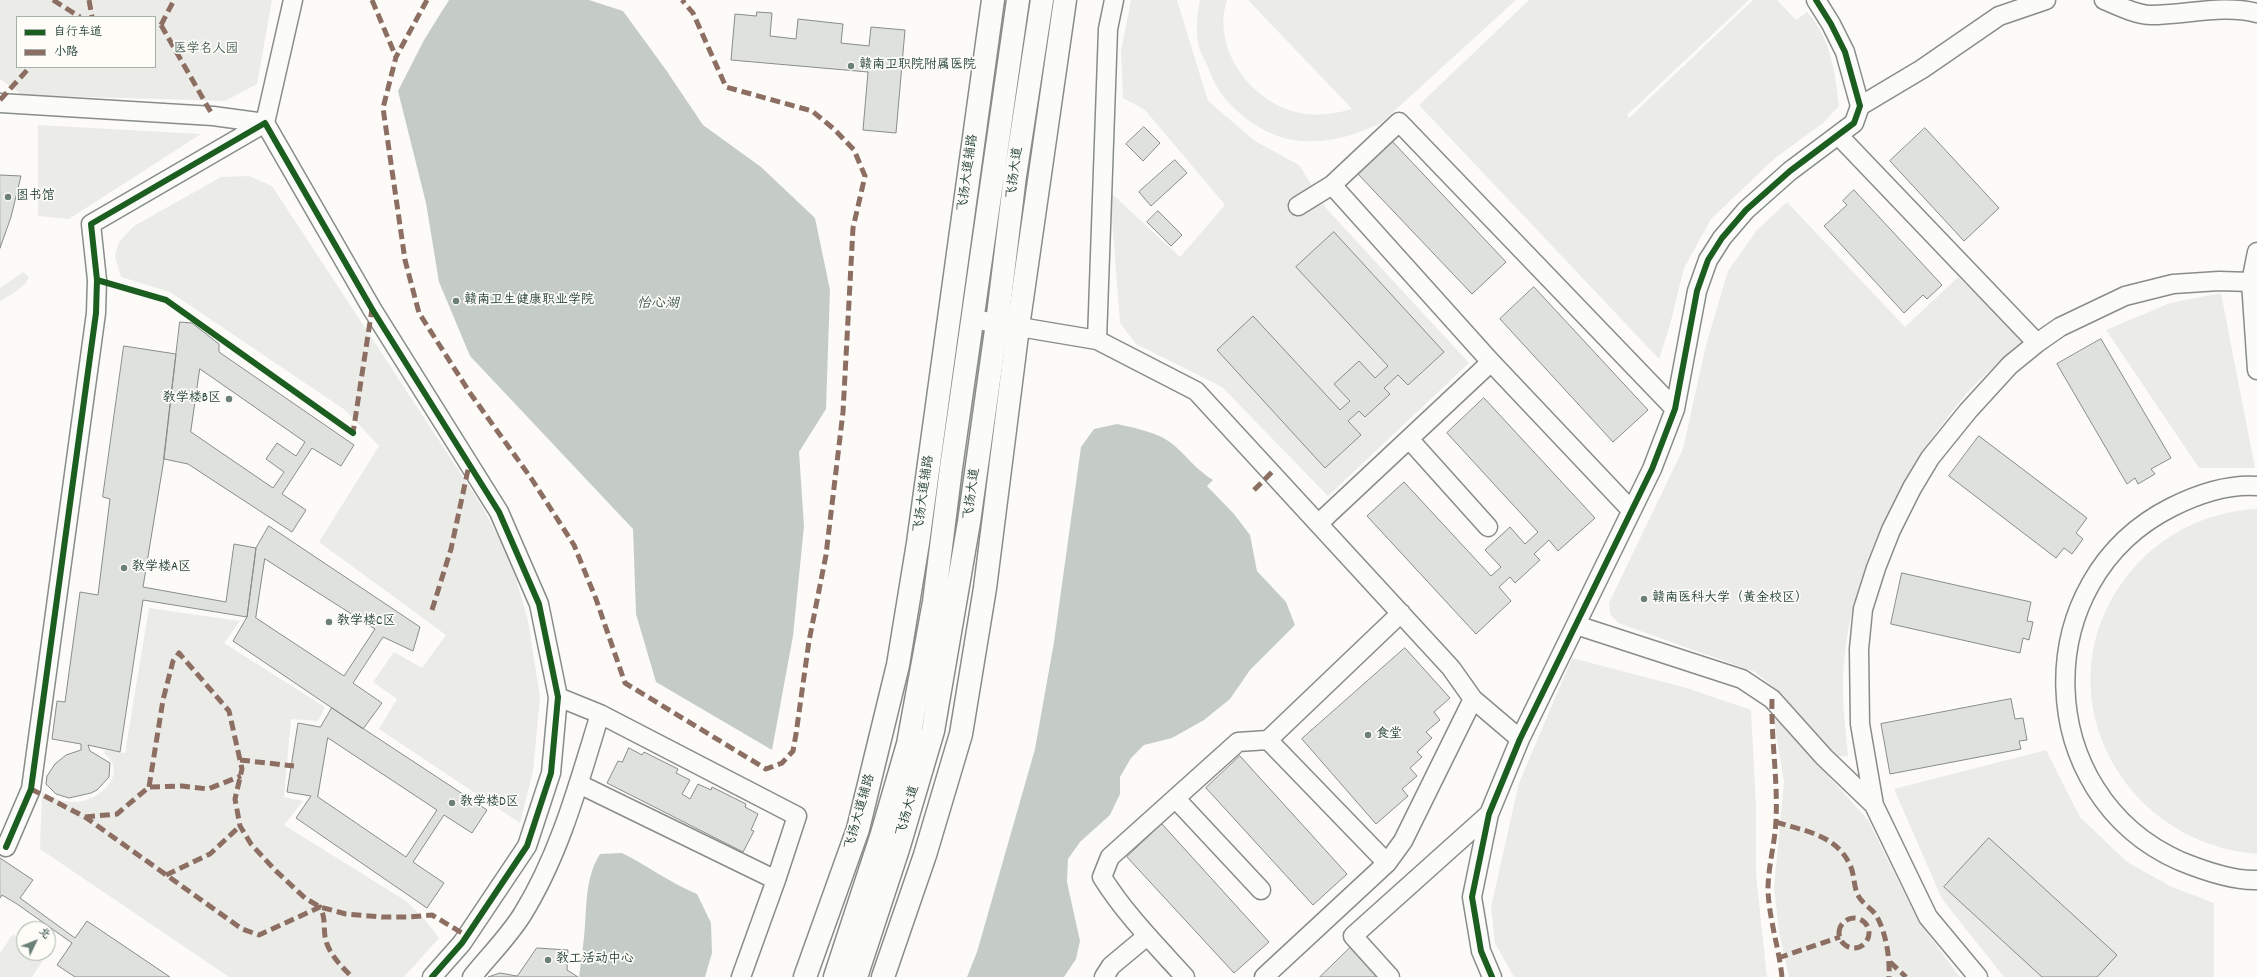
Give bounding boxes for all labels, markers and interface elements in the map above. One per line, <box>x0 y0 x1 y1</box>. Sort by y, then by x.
legend <box>16 16 156 68</box>
text: 自行车道 <box>54 24 102 41</box>
park label: 医学名人园 <box>174 42 238 58</box>
text: 小路 <box>54 44 78 61</box>
place label: 赣南卫职院附属医院 <box>859 58 976 74</box>
marker: 赣南卫职院附属医院 <box>846 61 856 71</box>
street label: 飞扬大道辅路 <box>956 133 982 213</box>
street label: 飞扬大道 <box>1005 146 1027 200</box>
place label: 图书馆 <box>16 189 55 205</box>
marker: 图书馆 <box>3 192 13 202</box>
place label: 赣南卫生健康职业学院 <box>464 293 594 309</box>
marker: 赣南卫生健康职业学院 <box>451 296 461 306</box>
water label: 怡心湖 <box>637 297 679 313</box>
place label: 教学楼B区 <box>163 391 221 407</box>
marker: 教学楼B区 <box>224 394 234 404</box>
street label: 飞扬大道辅路 <box>912 454 938 534</box>
street label: 飞扬大道 <box>962 467 984 521</box>
place label: 教学楼A区 <box>132 560 191 576</box>
marker: 教学楼A区 <box>119 563 129 573</box>
place label: 赣南医科大学（黄金校区） <box>1652 591 1808 607</box>
marker: 赣南医科大学（黄金校区） <box>1639 594 1649 604</box>
place label: 教学楼C区 <box>337 614 395 630</box>
marker: 教学楼C区 <box>324 617 334 627</box>
place label: 食堂 <box>1376 727 1402 743</box>
marker: 食堂 <box>1363 730 1373 740</box>
street label: 飞扬大道辅路 <box>843 772 879 852</box>
street label: 飞扬大道 <box>894 784 924 838</box>
place label: 教学楼D区 <box>460 795 519 811</box>
marker: 教学楼D区 <box>447 798 457 808</box>
north arrow <box>16 921 56 961</box>
text: 北 <box>34 924 54 943</box>
place label: 教工活动中心 <box>556 952 634 968</box>
marker: 教工活动中心 <box>543 955 553 965</box>

